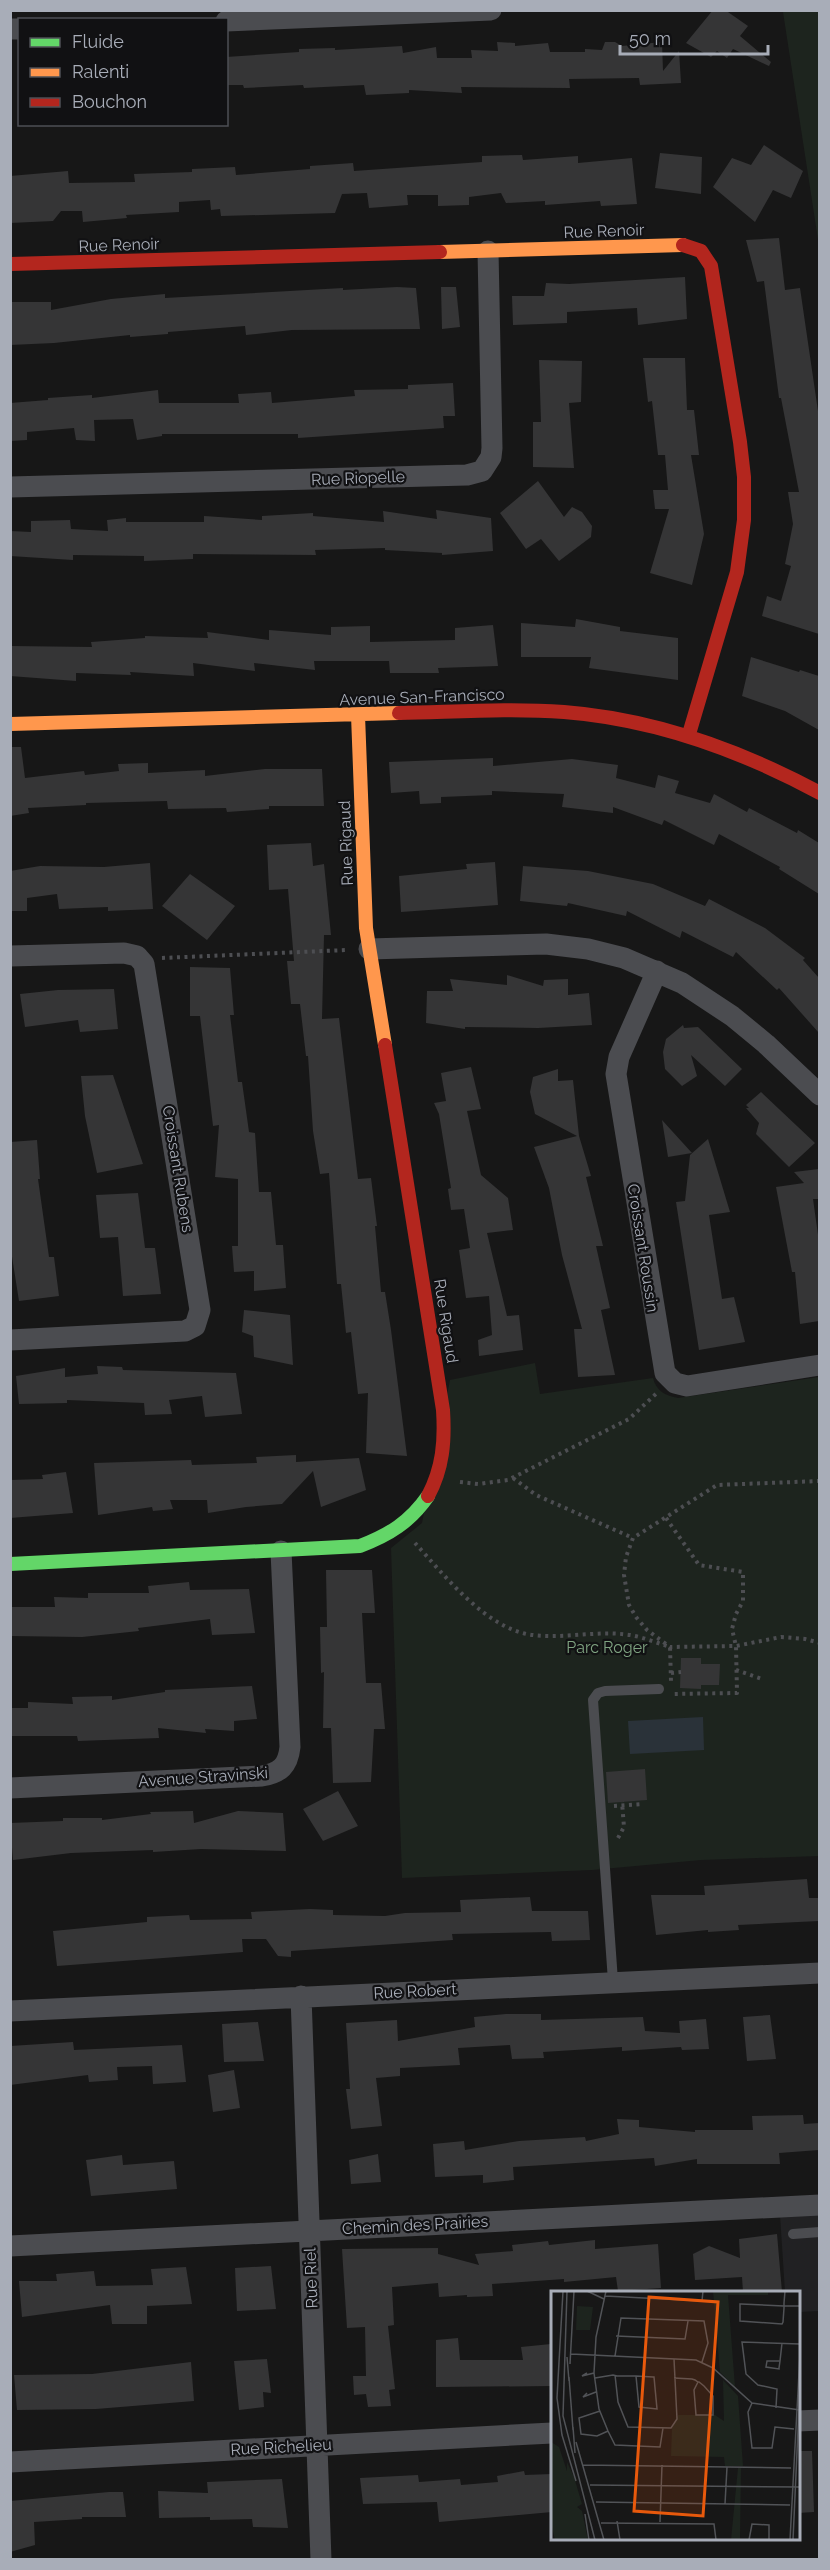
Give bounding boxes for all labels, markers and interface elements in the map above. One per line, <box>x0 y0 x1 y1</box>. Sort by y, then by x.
legend <box>18 18 228 126</box>
scale bar <box>620 18 768 56</box>
text: 50 m <box>629 28 671 49</box>
text: Fluide <box>72 31 124 52</box>
text: Ralenti <box>72 61 129 82</box>
text: Bouchon <box>72 91 147 112</box>
street label: Rue Renoir <box>563 220 645 242</box>
street label: Rue Renoir <box>78 234 160 256</box>
street label: Rue Riopelle <box>311 467 405 489</box>
street label: Avenue San-Francisco <box>339 685 505 709</box>
street label: Rue Rigaud <box>335 800 357 886</box>
street label: Croissant Rubens <box>159 1104 197 1234</box>
street label: Croissant Roussin <box>623 1182 663 1314</box>
street label: Rue Rigaud <box>430 1277 462 1365</box>
park label: Parc Roger <box>566 1638 648 1657</box>
street label: Avenue Stravinski <box>137 1763 269 1791</box>
street label: Rue Robert <box>373 1979 458 2003</box>
street label: Chemin des Prairies <box>341 2212 489 2238</box>
street label: Rue Riel <box>300 2247 322 2309</box>
inset map <box>551 2291 800 2540</box>
street label: Rue Richelieu <box>230 2435 332 2459</box>

